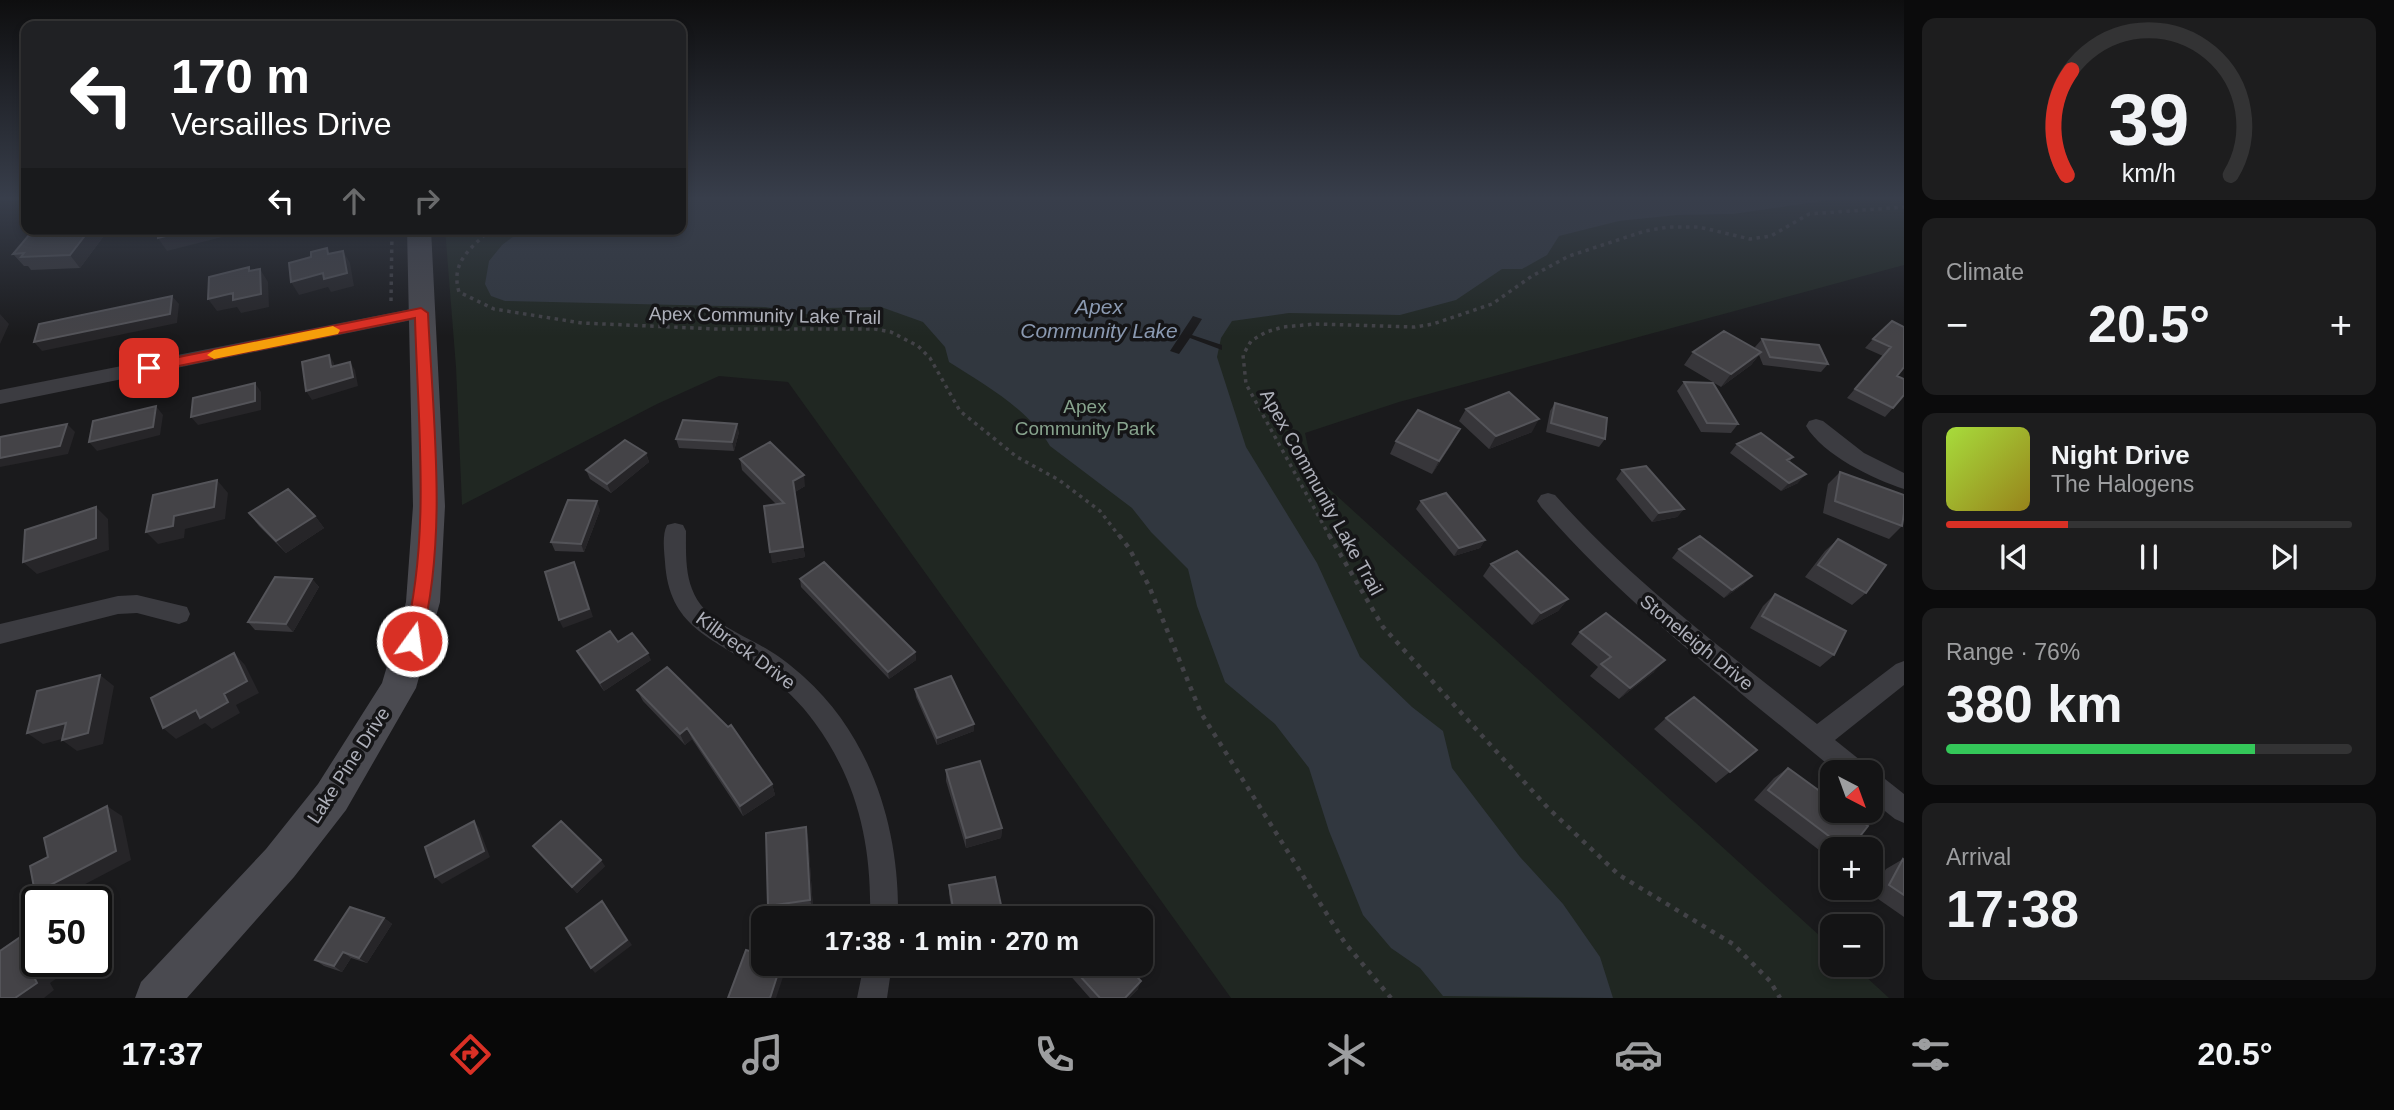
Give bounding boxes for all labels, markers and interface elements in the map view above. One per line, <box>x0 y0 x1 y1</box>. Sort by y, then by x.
icon: left <box>56 49 147 140</box>
text: 170 m <box>171 49 310 103</box>
text: 39 <box>2109 79 2189 160</box>
text: Versailles Drive <box>171 106 392 142</box>
text: km/h <box>2122 159 2176 187</box>
icon: left <box>262 182 300 220</box>
icon: ahead <box>335 182 373 220</box>
icon: right <box>408 182 446 220</box>
text: Climate <box>1946 259 2024 285</box>
water label: Apex Community Lake <box>1020 295 1178 342</box>
text: 20.5° <box>2088 295 2210 353</box>
street label: Apex Community Lake Trail <box>649 303 881 328</box>
text: − <box>1946 304 1968 346</box>
text: + <box>2330 304 2352 346</box>
pin <box>119 338 179 398</box>
icon: arrive <box>130 349 168 387</box>
street label: Apex Community Lake Trail <box>1256 386 1387 599</box>
park label: Apex Community Park <box>1015 396 1156 439</box>
text: Night Drive <box>2051 440 2190 470</box>
text: The Halogens <box>2051 471 2194 497</box>
icon: previous <box>1995 538 2033 576</box>
icon: pause <box>2130 538 2168 576</box>
icon: next <box>2265 538 2303 576</box>
street label: Stoneleigh Drive <box>1636 590 1757 694</box>
position arrow <box>375 604 449 678</box>
street label: Kilbreck Drive <box>692 607 799 693</box>
text: Range · 76% <box>1946 639 2080 665</box>
text: 380 km <box>1946 675 2122 733</box>
street label: Lake Pine Drive <box>303 703 394 827</box>
north arrow <box>1820 760 1883 822</box>
map controls <box>1820 760 1883 977</box>
button: + <box>1820 837 1883 900</box>
text: Arrival <box>1946 844 2011 870</box>
text: 17:38 <box>1946 880 2079 938</box>
speed limit sign: 50 <box>21 886 112 977</box>
button: − <box>1820 914 1883 977</box>
text: 17:38 · 1 min · 270 m <box>825 926 1079 956</box>
icon: directions <box>446 1030 495 1079</box>
icon: music <box>738 1030 787 1079</box>
icon: phone <box>1030 1030 1079 1079</box>
icon: climate <box>1322 1030 1371 1079</box>
icon: car <box>1614 1030 1663 1079</box>
icon: filters <box>1906 1030 1955 1079</box>
text: 17:37 <box>121 1036 203 1072</box>
text: 20.5° <box>2197 1036 2272 1072</box>

